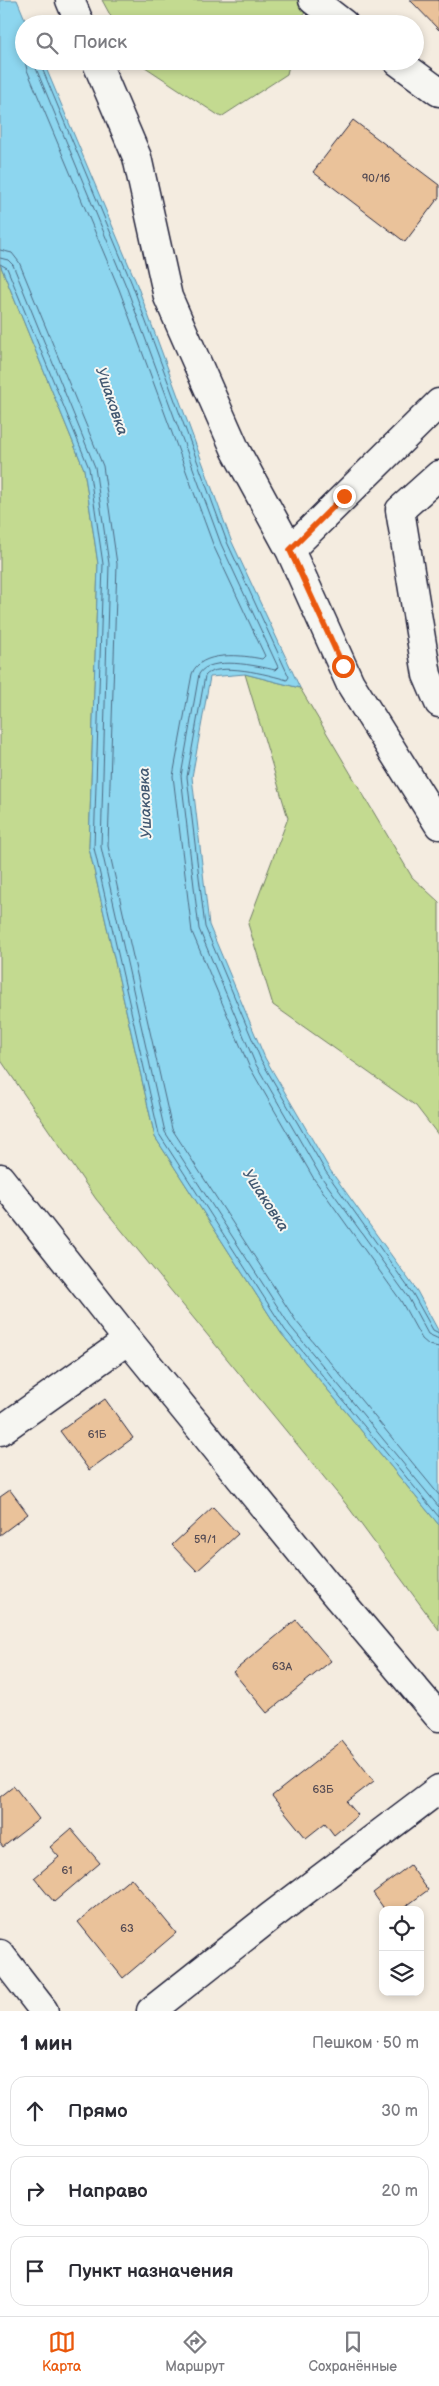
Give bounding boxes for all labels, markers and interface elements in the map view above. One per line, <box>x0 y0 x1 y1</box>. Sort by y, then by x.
search box <box>15 15 424 70</box>
icon: search <box>33 29 61 57</box>
text: Поиск <box>73 31 127 54</box>
house number: 90/1б <box>362 172 390 185</box>
water label: Ушаковка <box>91 365 132 438</box>
route end <box>333 485 356 508</box>
route start <box>332 655 355 678</box>
water label: Ушаковка <box>135 767 156 839</box>
water label: Ушаковка <box>238 1165 293 1235</box>
house number: 61Б <box>88 1428 107 1441</box>
house number: 59/1 <box>194 1533 216 1546</box>
house number: 63А <box>272 1660 292 1673</box>
house number: 63Б <box>312 1783 334 1796</box>
house number: 61 <box>62 1864 72 1877</box>
map controls <box>379 1906 424 1996</box>
button: locate <box>379 1906 424 1951</box>
house number: 63 <box>120 1922 134 1935</box>
button: layers <box>379 1951 424 1996</box>
text: 1 мин <box>20 2031 72 2056</box>
text: Пешком · 50 m <box>312 2034 419 2053</box>
icon: ahead <box>21 2097 49 2125</box>
text: Прямо <box>68 2100 128 2123</box>
text: 30 m <box>381 2102 418 2121</box>
icon: right <box>21 2177 49 2205</box>
text: Направо <box>68 2180 148 2203</box>
text: 20 m <box>382 2182 418 2201</box>
icon: arrive <box>21 2257 49 2285</box>
text: Пункт назначения <box>68 2260 233 2283</box>
tab: Карта <box>42 2328 81 2375</box>
tab: Маршрут <box>165 2328 225 2375</box>
tab: Сохранённые <box>309 2328 397 2375</box>

